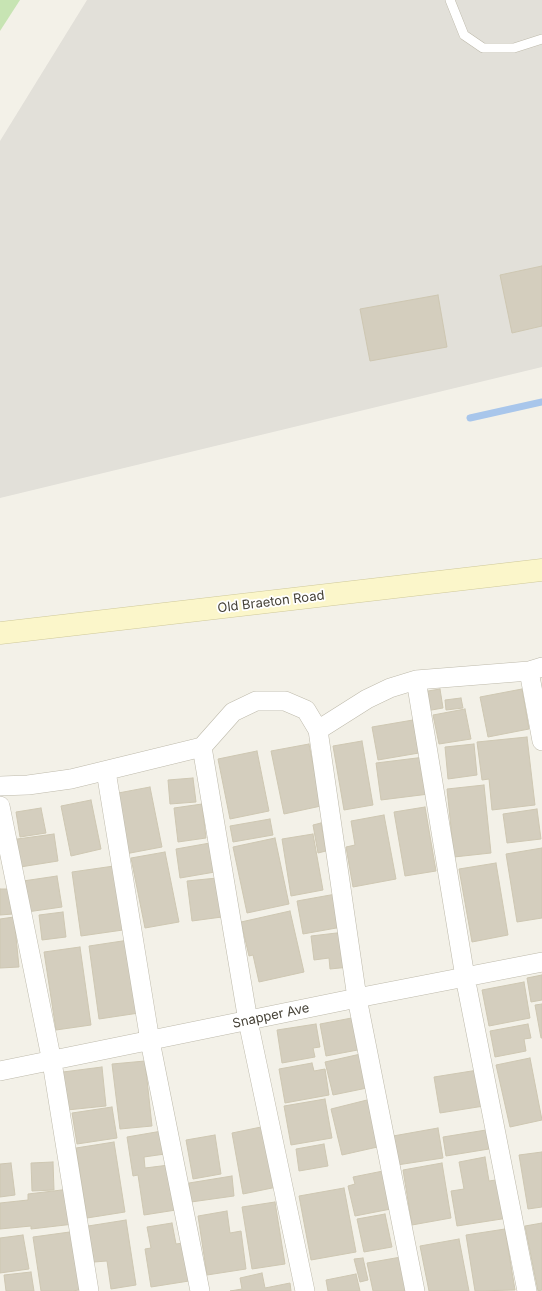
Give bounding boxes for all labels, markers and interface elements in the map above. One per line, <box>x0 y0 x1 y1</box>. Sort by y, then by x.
street label: Old Braeton Road <box>217 588 325 616</box>
street label: Snapper Ave <box>231 1000 311 1032</box>

